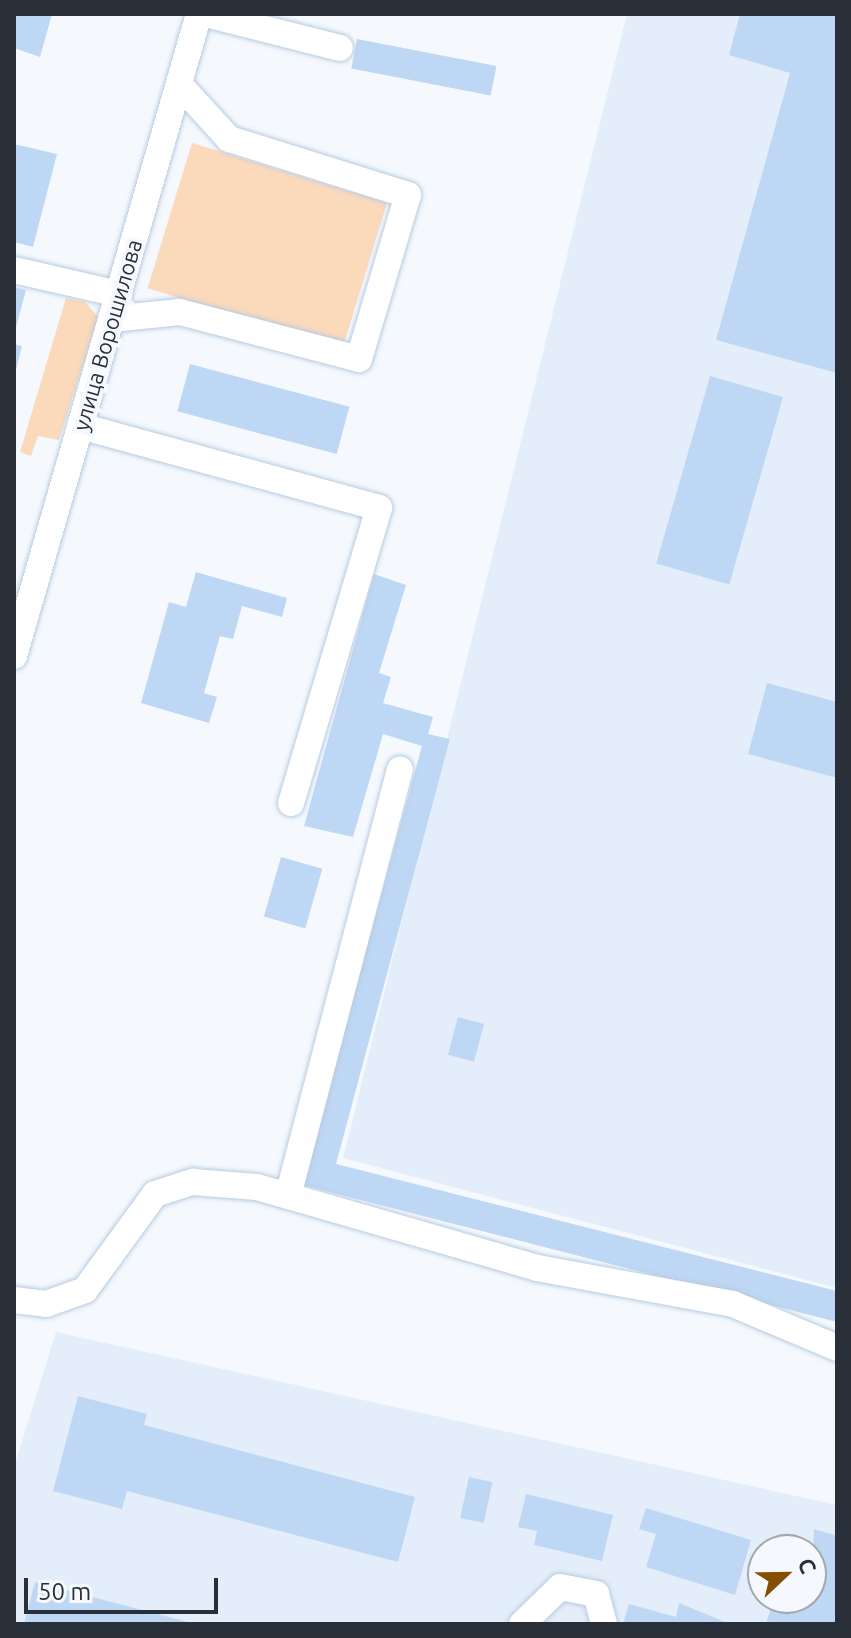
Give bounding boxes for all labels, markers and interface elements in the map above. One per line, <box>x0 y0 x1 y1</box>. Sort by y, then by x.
street label: улица Ворошилова <box>67 236 147 434</box>
north arrow <box>747 1534 827 1614</box>
text: С <box>794 1554 822 1577</box>
scale bar <box>28 1562 222 1612</box>
text: 50 m <box>38 1578 91 1605</box>

